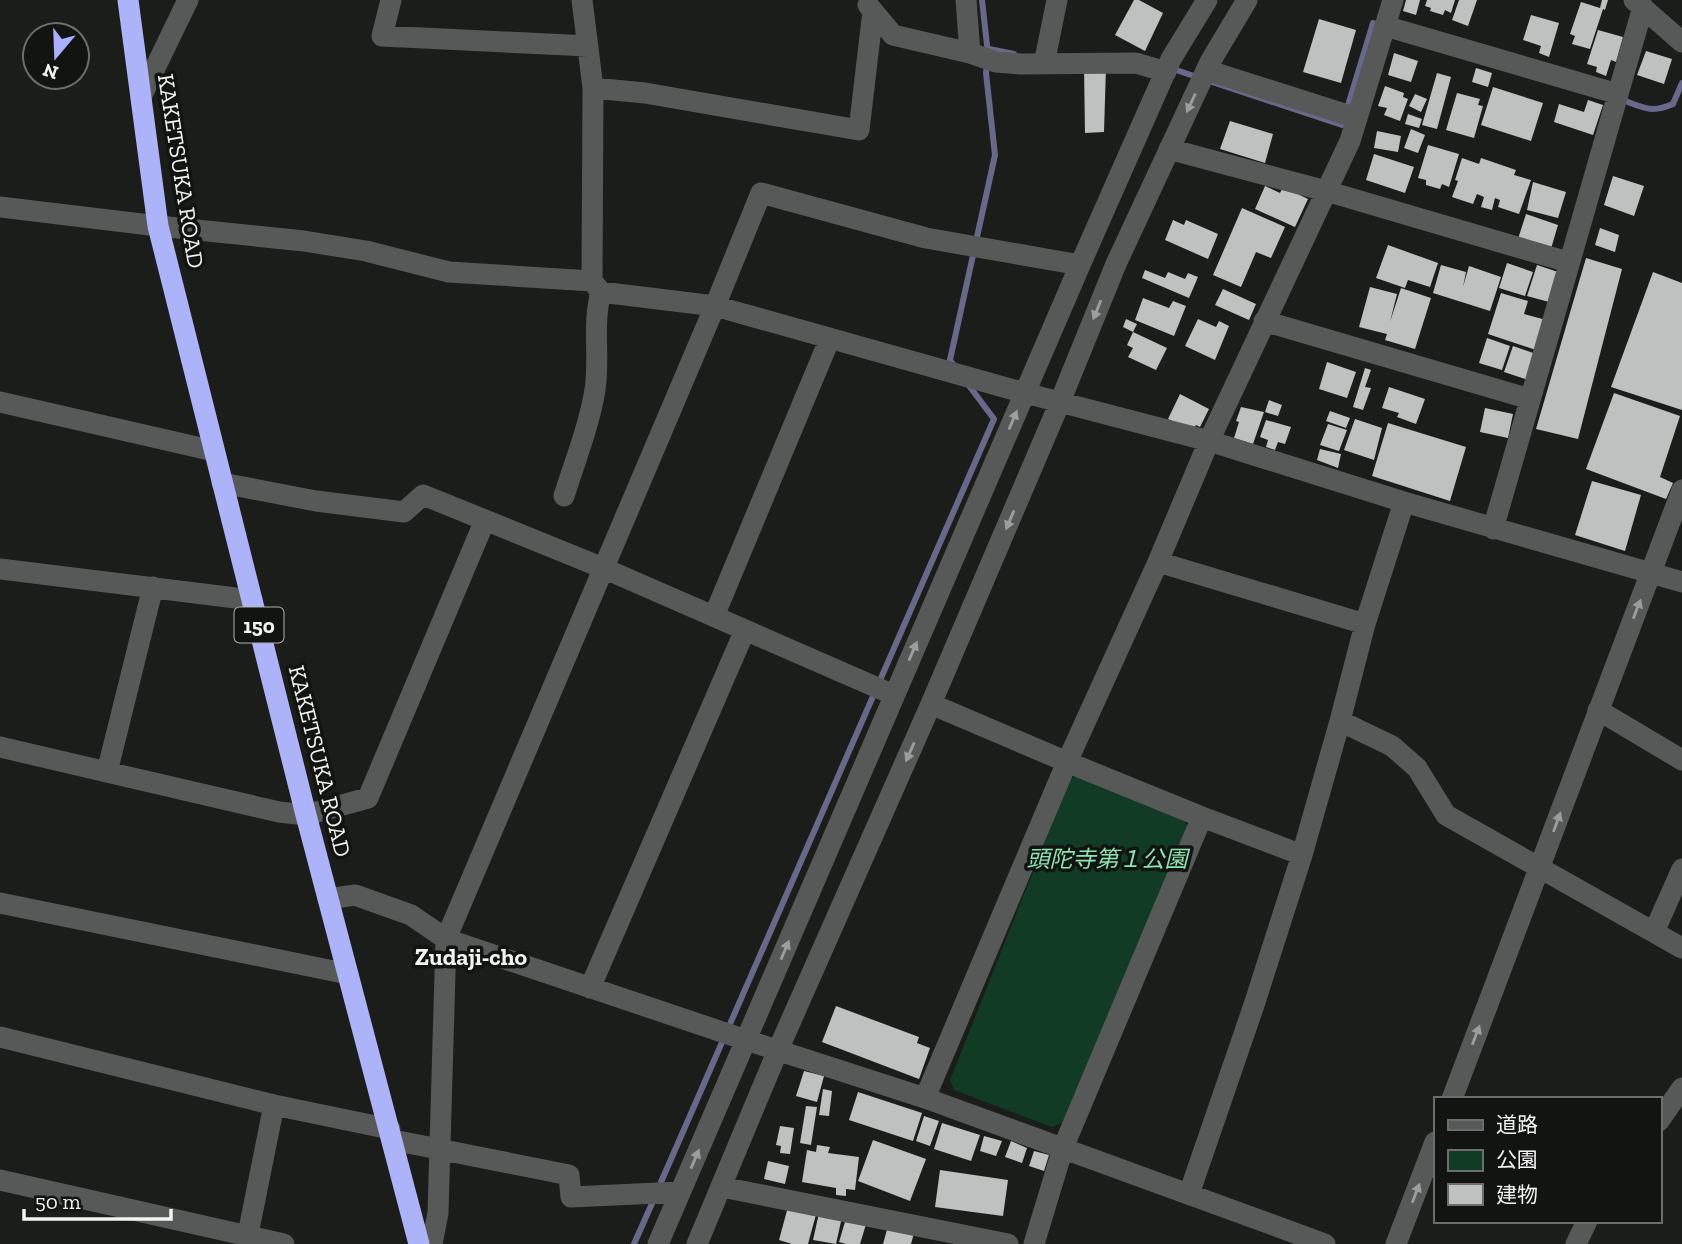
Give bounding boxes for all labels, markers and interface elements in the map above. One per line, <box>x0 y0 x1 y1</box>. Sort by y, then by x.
north arrow <box>21 21 91 91</box>
text: N <box>40 58 61 85</box>
street label: KAKETSUKA ROAD <box>152 72 210 270</box>
one-way arrow <box>1185 93 1197 113</box>
one-way arrow <box>1092 300 1103 321</box>
one-way arrow <box>1008 409 1019 430</box>
one-way arrow <box>1004 510 1015 531</box>
one-way arrow <box>1631 599 1642 620</box>
road number: 150 <box>234 608 284 642</box>
one-way arrow <box>907 641 919 661</box>
street label: KAKETSUKA ROAD <box>283 662 357 860</box>
one-way arrow <box>904 741 915 762</box>
one-way arrow <box>1552 812 1563 833</box>
park label: 頭陀寺第１公園 <box>1027 845 1191 873</box>
one-way arrow <box>779 940 791 960</box>
district label: Zudaji-cho <box>415 942 528 971</box>
one-way arrow <box>1471 1024 1482 1045</box>
legend <box>1434 1097 1661 1223</box>
text: 道路 <box>1496 1112 1538 1137</box>
text: 公園 <box>1496 1147 1538 1172</box>
one-way arrow <box>689 1149 701 1169</box>
scale bar <box>24 1178 172 1222</box>
one-way arrow <box>1410 1182 1421 1203</box>
text: 建物 <box>1496 1182 1538 1207</box>
text: 50 m <box>35 1189 81 1214</box>

